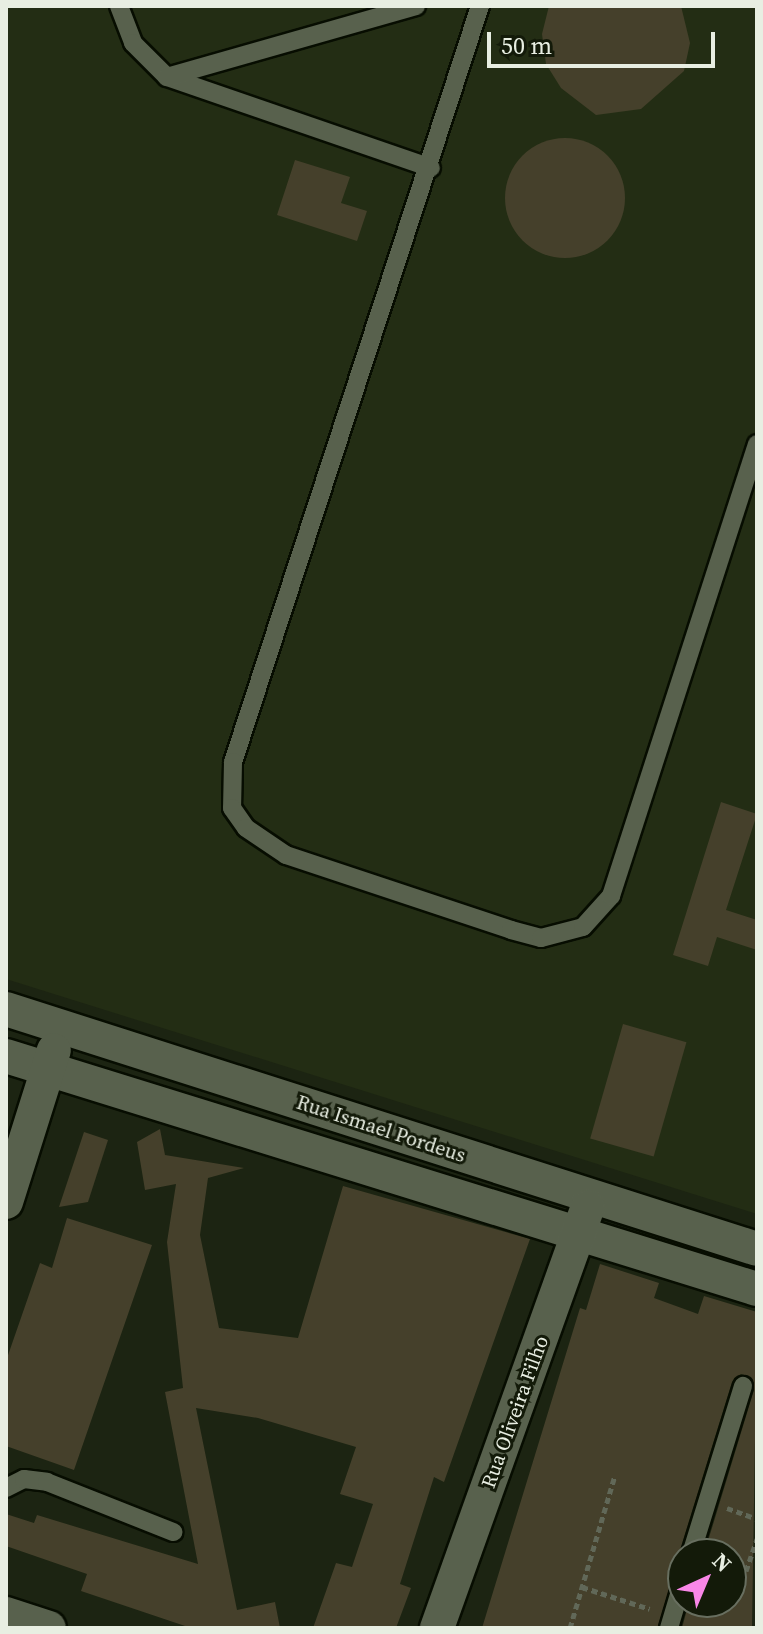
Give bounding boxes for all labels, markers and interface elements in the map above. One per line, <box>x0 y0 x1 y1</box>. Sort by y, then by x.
scale bar <box>491 16 719 66</box>
text: 50 m <box>501 29 552 62</box>
street label: Rua Ismael Pordeus <box>293 1090 469 1168</box>
street label: Rua Oliveira Filho <box>476 1333 554 1491</box>
north arrow <box>667 1538 747 1618</box>
text: N <box>706 1546 738 1579</box>

